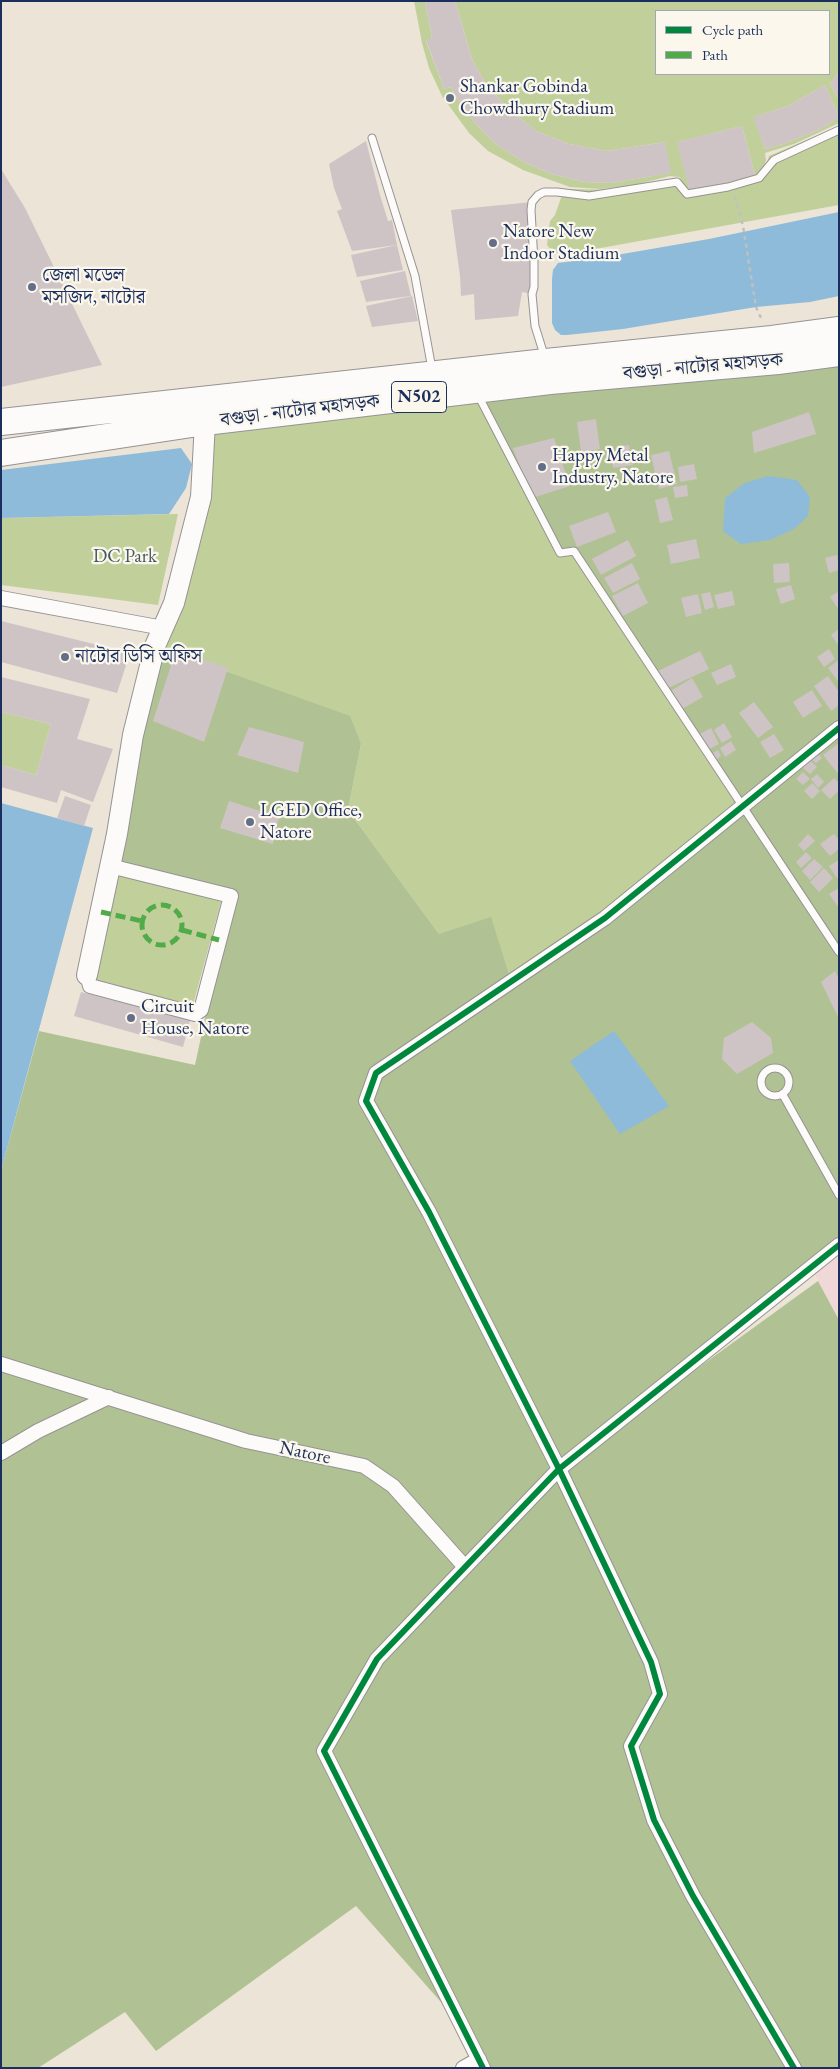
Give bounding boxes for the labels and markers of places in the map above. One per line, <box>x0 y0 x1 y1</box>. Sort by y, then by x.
place label: Shankar Gobinda Chowdhury Stadium <box>460 76 614 120</box>
marker: Shankar Gobinda Chowdhury Stadium <box>444 92 456 104</box>
place label: Natore New Indoor Stadium <box>503 221 620 265</box>
marker: Natore New Indoor Stadium <box>487 237 499 249</box>
place label: জেলা মডেল মসজিদ, নাটোর <box>42 265 146 309</box>
marker: জেলা মডেল মসজিদ, নাটোর <box>26 281 38 293</box>
place label: Happy Metal Industry, Natore <box>552 445 673 489</box>
marker: Happy Metal Industry, Natore <box>536 461 548 473</box>
place label: নাটোর ডিসি অফিস <box>75 646 202 668</box>
marker: নাটোর ডিসি অফিস <box>59 651 71 663</box>
place label: LGED Office, Natore <box>260 800 362 844</box>
marker: LGED Office, Natore <box>244 816 256 828</box>
place label: Circuit House, Natore <box>141 996 249 1040</box>
marker: Circuit House, Natore <box>125 1012 137 1024</box>

